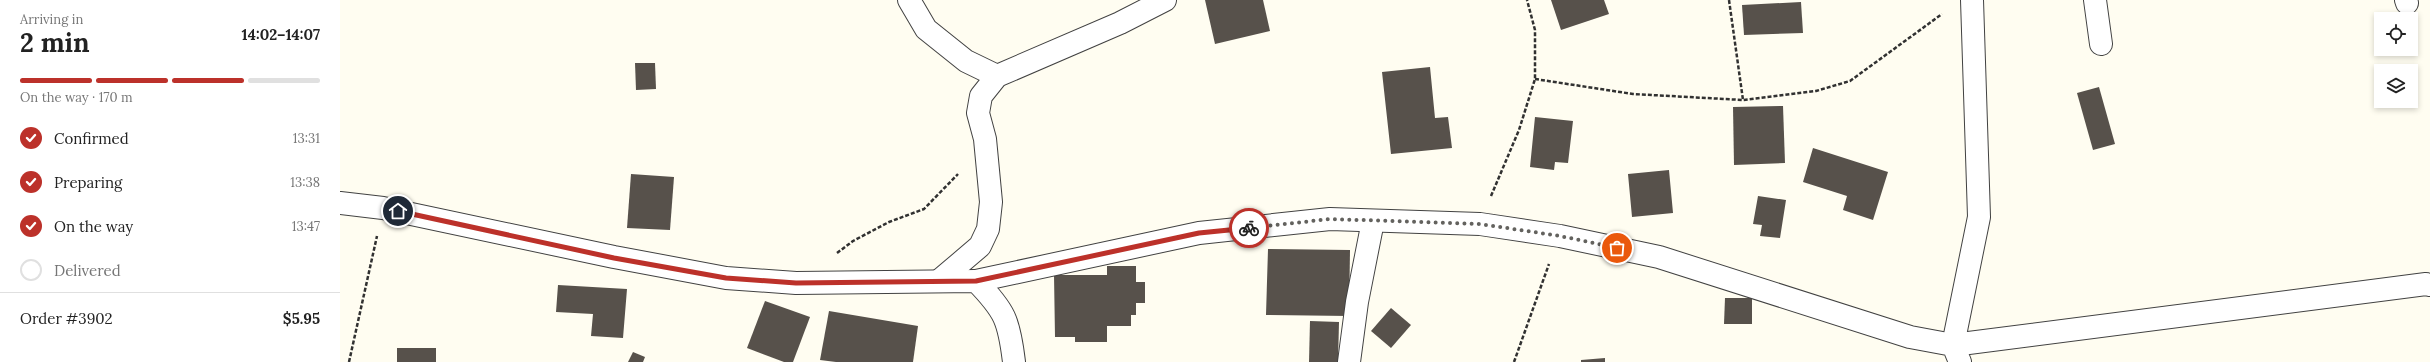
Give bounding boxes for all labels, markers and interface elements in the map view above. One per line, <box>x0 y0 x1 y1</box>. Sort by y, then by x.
text: Arriving in <box>20 11 83 28</box>
map controls <box>2374 12 2418 108</box>
button: locate <box>2374 12 2418 56</box>
text: 14:02–14:07 <box>242 25 320 44</box>
text: 2 min <box>20 26 90 59</box>
button: layers <box>2374 64 2418 108</box>
text: On the way · 170 m <box>20 89 133 106</box>
icon: check <box>20 127 42 149</box>
text: Confirmed <box>54 129 129 148</box>
text: 13:31 <box>293 130 320 147</box>
icon: check <box>20 171 42 193</box>
text: Preparing <box>54 173 122 192</box>
text: 13:38 <box>290 174 320 191</box>
pin <box>381 194 415 228</box>
icon: home <box>387 200 409 222</box>
courier <box>1229 208 1269 248</box>
icon: check <box>20 215 42 237</box>
text: On the way <box>54 217 133 236</box>
icon: bike <box>1238 217 1260 239</box>
text: 13:47 <box>292 218 320 235</box>
pin <box>1600 231 1634 265</box>
icon: bag <box>1606 237 1628 259</box>
text: Delivered <box>54 261 121 280</box>
text: Order #3902 <box>20 309 113 328</box>
text: $5.95 <box>283 309 320 328</box>

